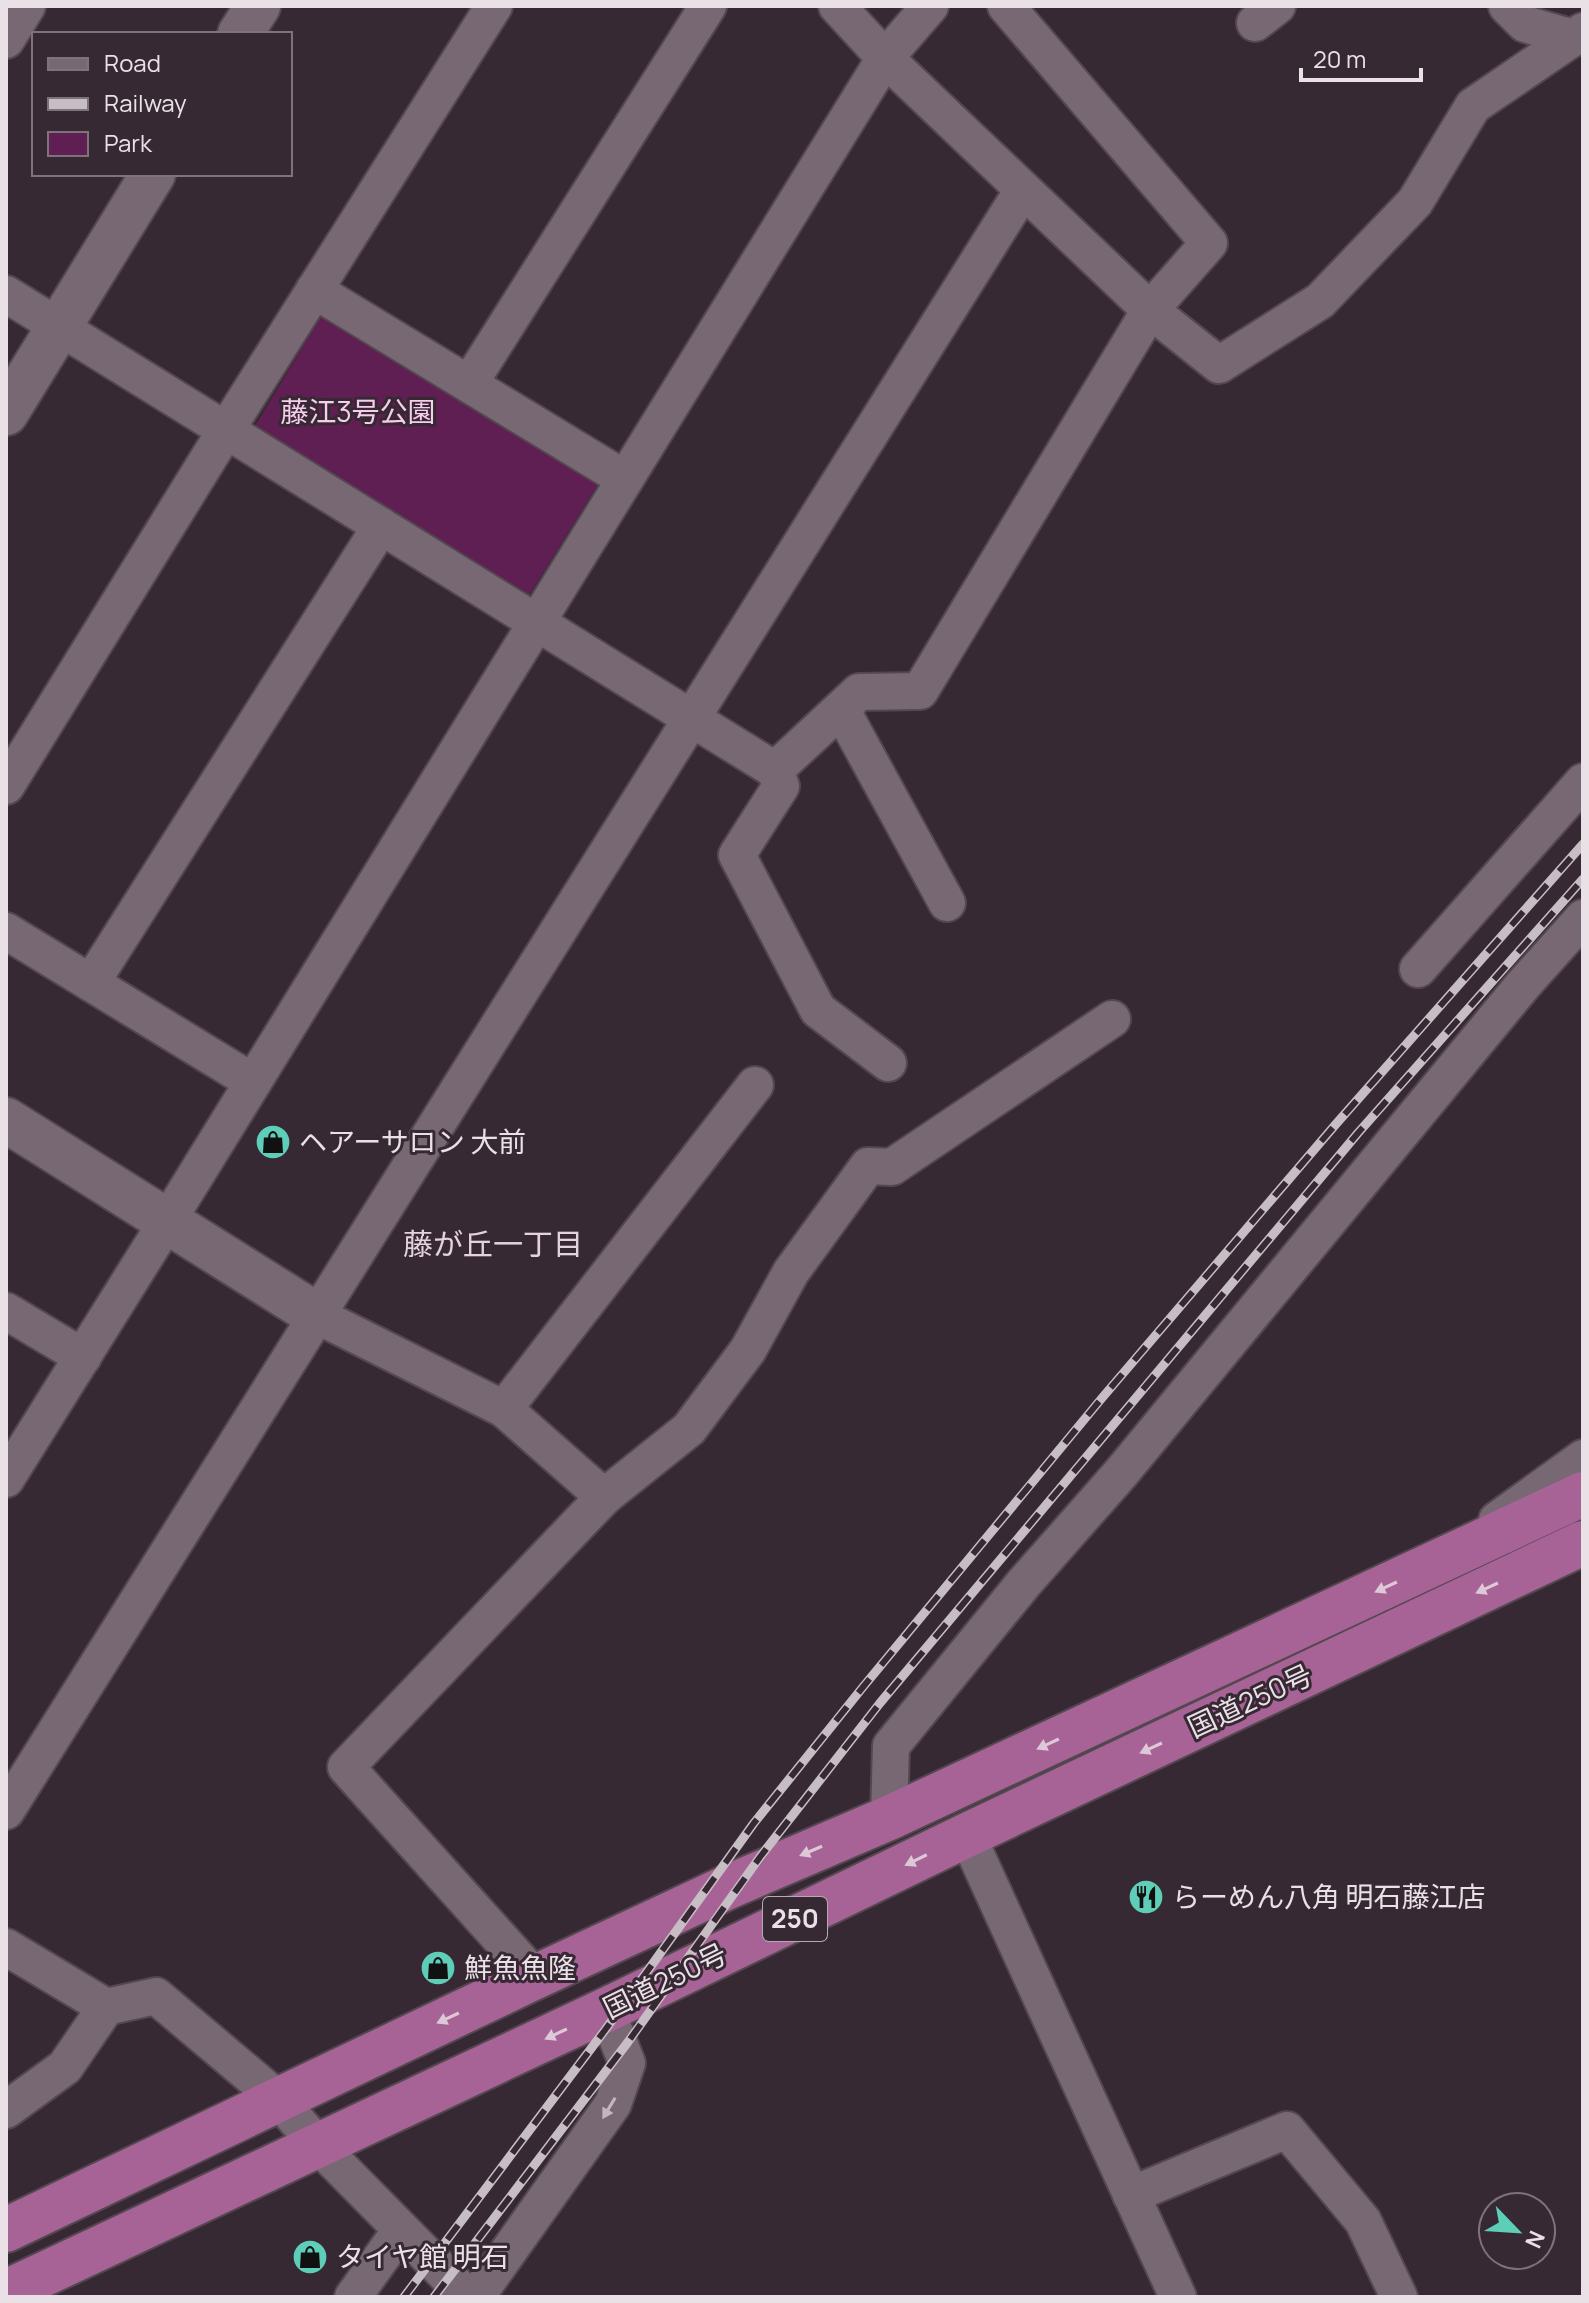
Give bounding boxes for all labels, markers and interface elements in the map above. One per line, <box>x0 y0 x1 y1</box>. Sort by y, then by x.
legend <box>32 32 292 176</box>
scale bar <box>1301 32 1421 82</box>
text: 20 m <box>1313 42 1366 75</box>
text: Road <box>104 46 161 79</box>
text: Railway <box>104 86 187 119</box>
text: Park <box>104 126 153 159</box>
park label: 藤江3号公園 <box>280 392 436 430</box>
place label: ヘアーサロン 大前 <box>299 1122 526 1160</box>
shop icon: ヘアーサロン 大前 <box>254 1123 292 1161</box>
district label: 藤が丘一丁目 <box>403 1223 583 1264</box>
one-way arrow <box>1374 1580 1397 1594</box>
one-way arrow <box>1475 1581 1499 1595</box>
street label: 国道250号 <box>1181 1655 1318 1745</box>
one-way arrow <box>1037 1737 1060 1750</box>
one-way arrow <box>1139 1741 1163 1755</box>
one-way arrow <box>800 1844 823 1857</box>
one-way arrow <box>905 1853 928 1867</box>
place label: らーめん八角 明石藤江店 <box>1172 1877 1486 1915</box>
restaurant icon: らーめん八角 明石藤江店 <box>1127 1878 1165 1916</box>
road number: 250 <box>763 1897 827 1941</box>
street label: 国道250号 <box>596 1934 733 2026</box>
place label: 鮮魚魚隆 <box>464 1948 576 1986</box>
shop icon: 鮮魚魚隆 <box>419 1949 457 1987</box>
one-way arrow <box>436 2011 460 2025</box>
one-way arrow <box>544 2027 568 2040</box>
one-way arrow <box>602 2097 616 2119</box>
north arrow <box>1477 2191 1557 2271</box>
text: N <box>1518 2226 1552 2253</box>
place label: タイヤ館 明石 <box>336 2237 509 2275</box>
shop icon: タイヤ館 明石 <box>291 2238 329 2276</box>

